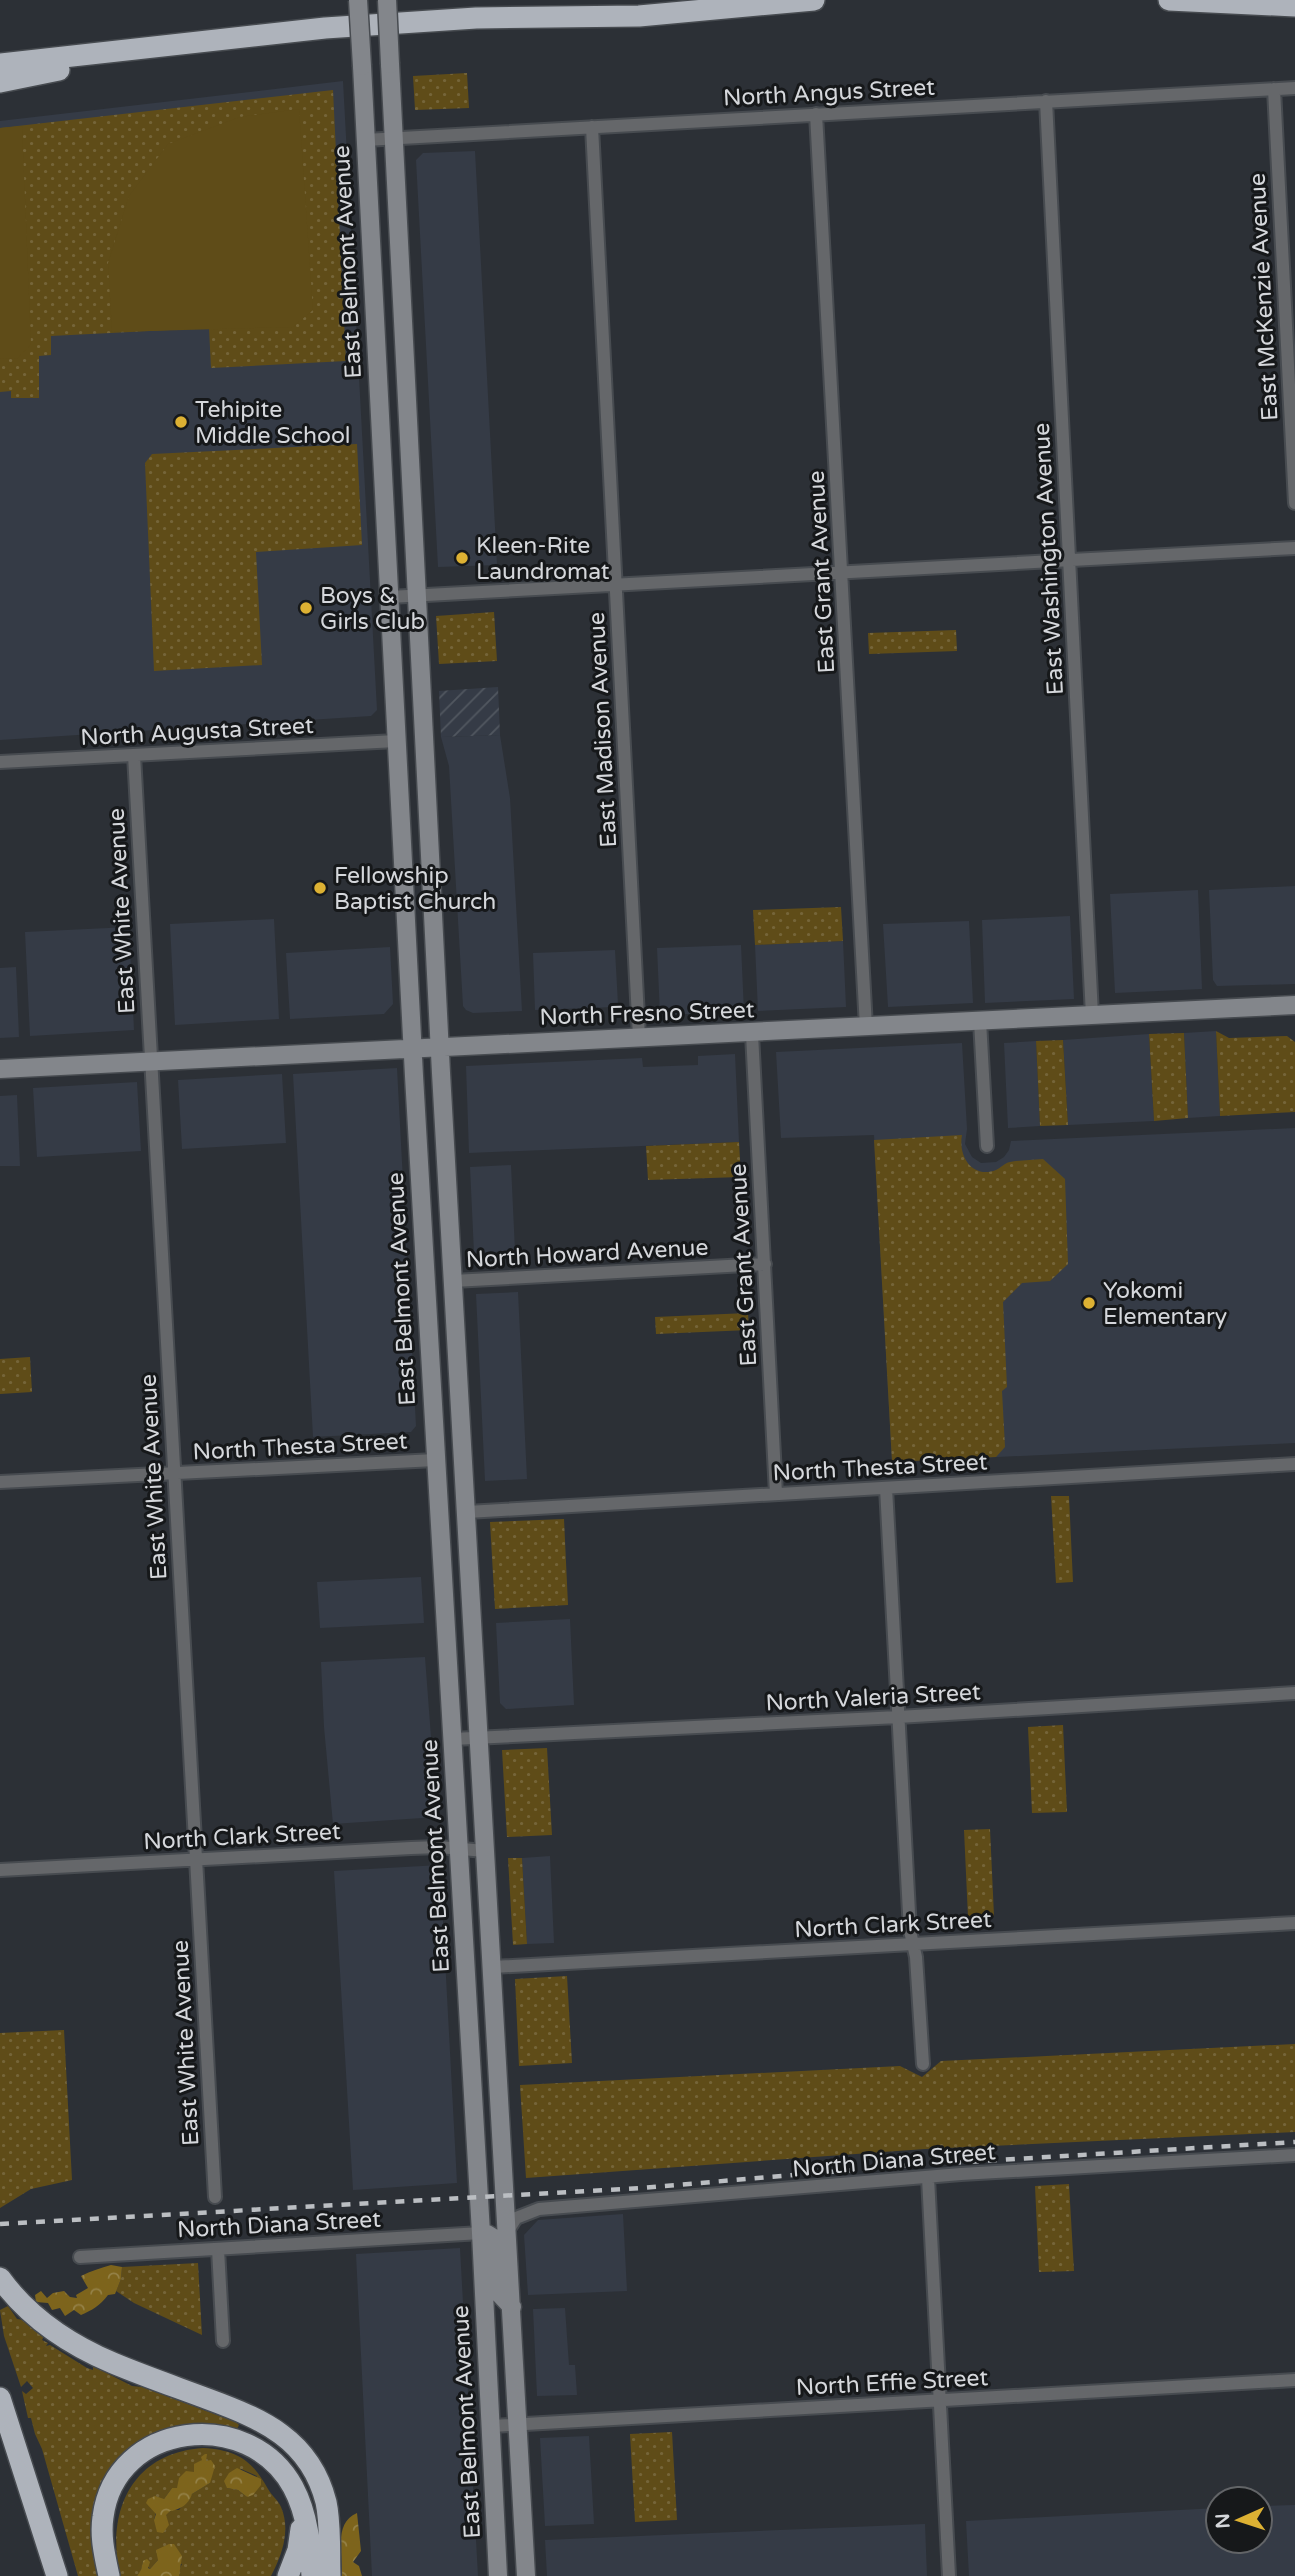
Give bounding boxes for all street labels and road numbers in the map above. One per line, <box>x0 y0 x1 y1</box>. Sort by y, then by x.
street label: North Angus Street <box>722 73 936 113</box>
street label: East Belmont Avenue <box>328 145 368 379</box>
street label: East McKenzie Avenue <box>1244 172 1284 422</box>
street label: East Washington Avenue <box>1028 422 1070 696</box>
street label: East Grant Avenue <box>803 470 841 674</box>
street label: East Madison Avenue <box>583 611 623 848</box>
street label: North Augusta Street <box>80 712 315 752</box>
street label: East White Avenue <box>103 807 141 1015</box>
street label: North Fresno Street <box>539 996 755 1032</box>
street label: East Grant Avenue <box>725 1163 763 1367</box>
street label: East Belmont Avenue <box>382 1172 422 1406</box>
street label: North Howard Avenue <box>465 1234 709 1274</box>
street label: East White Avenue <box>135 1373 173 1581</box>
street label: North Thesta Street <box>192 1427 408 1467</box>
street label: North Thesta Street <box>772 1448 988 1488</box>
street label: North Valeria Street <box>765 1678 981 1718</box>
street label: East Belmont Avenue <box>416 1739 456 1973</box>
street label: North Clark Street <box>143 1818 342 1856</box>
street label: North Clark Street <box>794 1906 993 1944</box>
street label: East White Avenue <box>167 1939 205 2147</box>
street label: North Diana Street <box>791 2138 997 2184</box>
street label: North Diana Street <box>176 2206 382 2244</box>
street label: East Belmont Avenue <box>447 2305 487 2539</box>
street label: North Effie Street <box>795 2364 989 2402</box>

